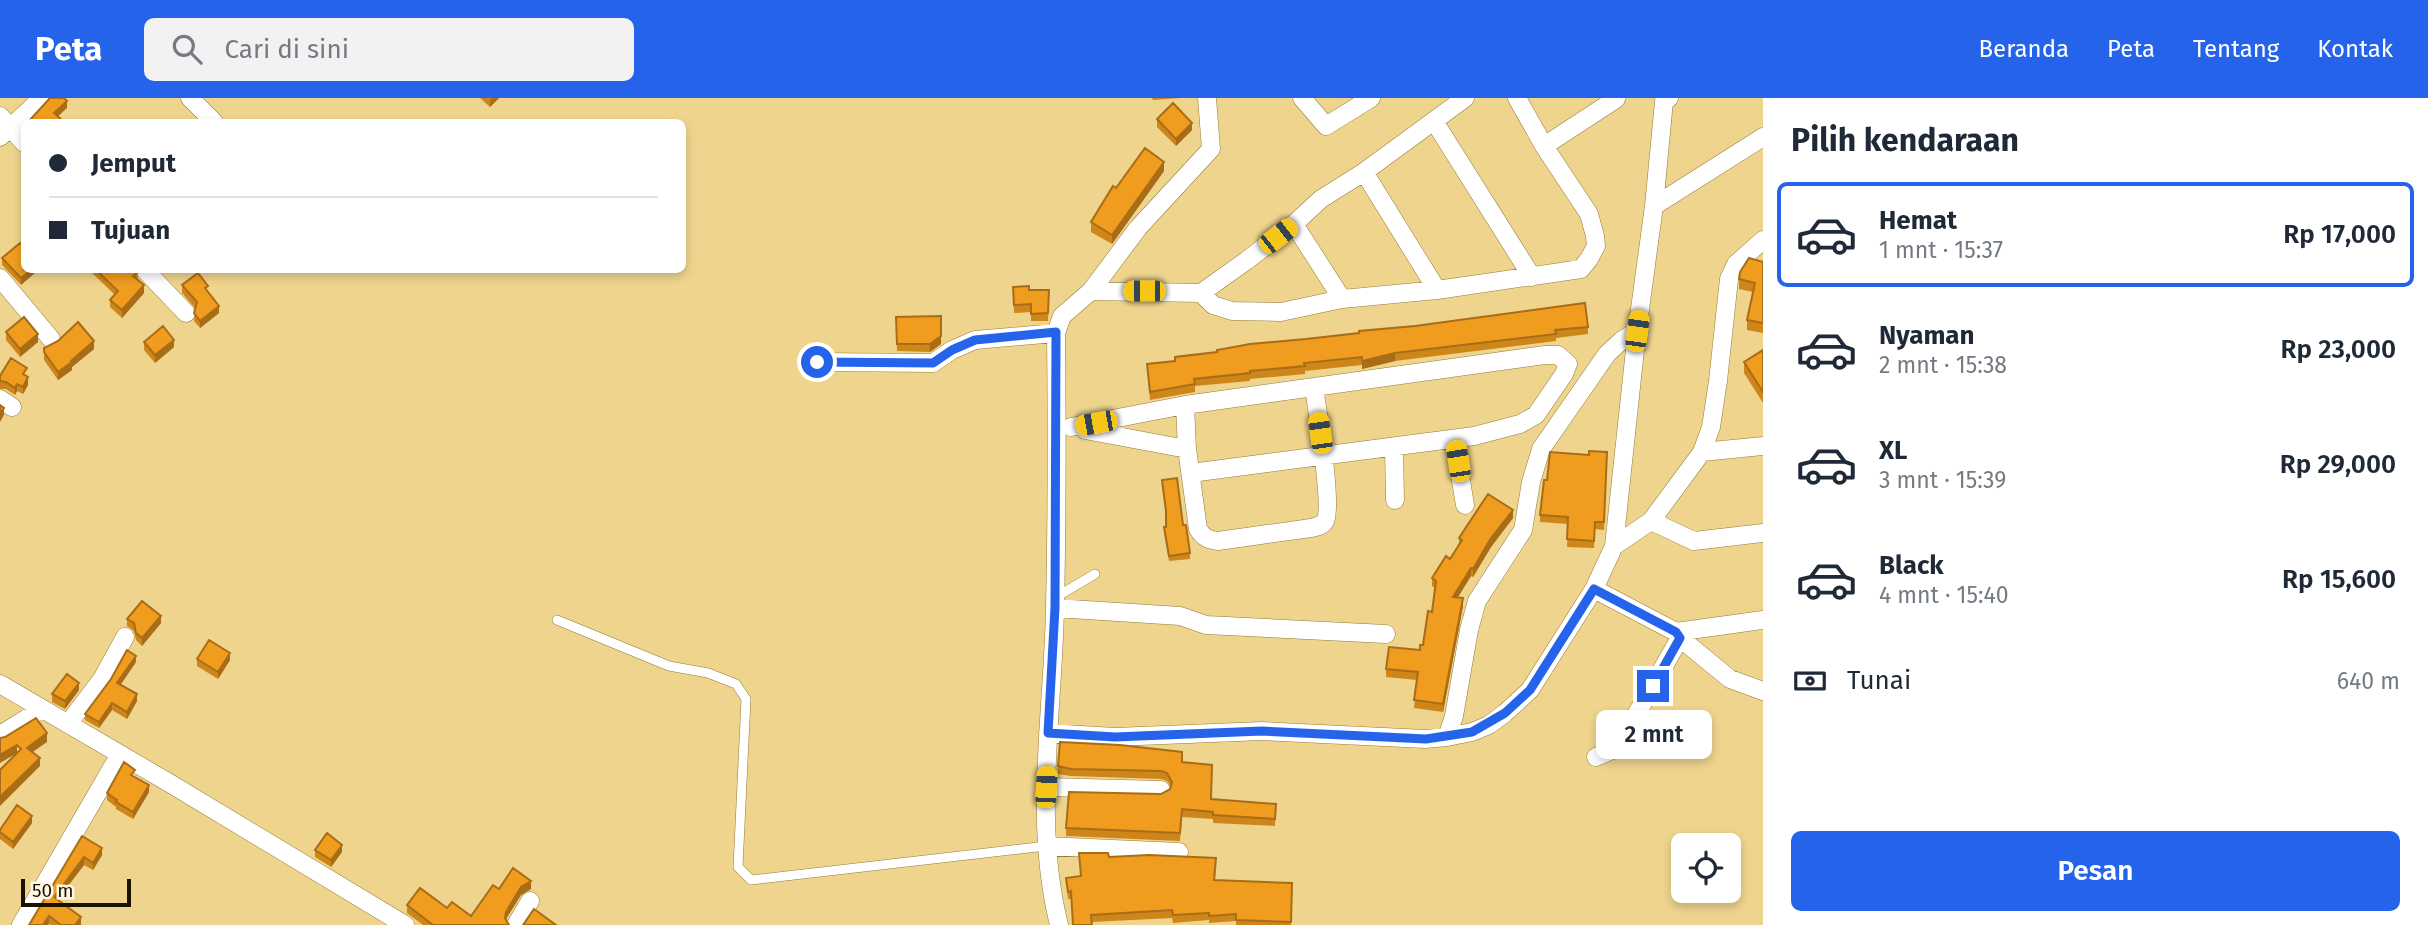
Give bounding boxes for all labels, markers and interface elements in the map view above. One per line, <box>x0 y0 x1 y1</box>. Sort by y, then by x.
search box <box>144 18 634 81</box>
text: Peta <box>35 29 102 69</box>
icon: search <box>168 30 206 68</box>
text: Cari di sini <box>224 34 349 65</box>
text: Beranda <box>1978 35 2069 63</box>
text: Peta <box>2107 35 2155 63</box>
text: Tentang <box>2193 35 2279 63</box>
text: Kontak <box>2317 35 2393 63</box>
text: Pilih kendaraan <box>1791 121 2019 159</box>
text: Jemput <box>91 148 176 179</box>
icon: car <box>1795 203 1858 266</box>
text: Hemat <box>1879 205 1957 236</box>
text: Tujuan <box>91 215 170 246</box>
car <box>1255 215 1302 257</box>
text: Rp 17,000 <box>2283 219 2396 250</box>
text: 1 mnt · 15:37 <box>1879 236 2003 264</box>
car <box>1124 281 1166 302</box>
car <box>1624 309 1651 353</box>
icon: car <box>1795 318 1858 381</box>
text: Nyaman <box>1879 320 1975 351</box>
text: Rp 23,000 <box>2281 334 2396 365</box>
route start <box>801 346 833 378</box>
text: 2 mnt · 15:38 <box>1879 351 2007 379</box>
car <box>1074 409 1119 437</box>
car <box>1307 411 1334 455</box>
icon: car <box>1795 433 1858 496</box>
text: XL <box>1879 435 1907 466</box>
car <box>1445 439 1472 483</box>
text: Rp 29,000 <box>2280 449 2396 480</box>
text: 3 mnt · 15:39 <box>1879 466 2006 494</box>
icon: car <box>1795 548 1858 611</box>
text: Black <box>1879 550 1944 581</box>
text: Rp 15,600 <box>2282 564 2396 595</box>
text: 4 mnt · 15:40 <box>1879 581 2009 609</box>
icon: cash <box>1791 662 1829 700</box>
text: Tunai <box>1847 665 1911 696</box>
text: 640 m <box>2337 667 2400 695</box>
route end <box>1637 670 1669 702</box>
callout: 2 mnt <box>1595 710 1711 760</box>
text: 2 mnt <box>1625 720 1683 748</box>
car <box>1035 765 1058 809</box>
button: Pesan <box>1791 831 2400 911</box>
map controls <box>1671 833 1741 903</box>
button: locate <box>1671 833 1741 903</box>
scale bar <box>21 876 131 908</box>
text: 50 m <box>32 879 73 902</box>

